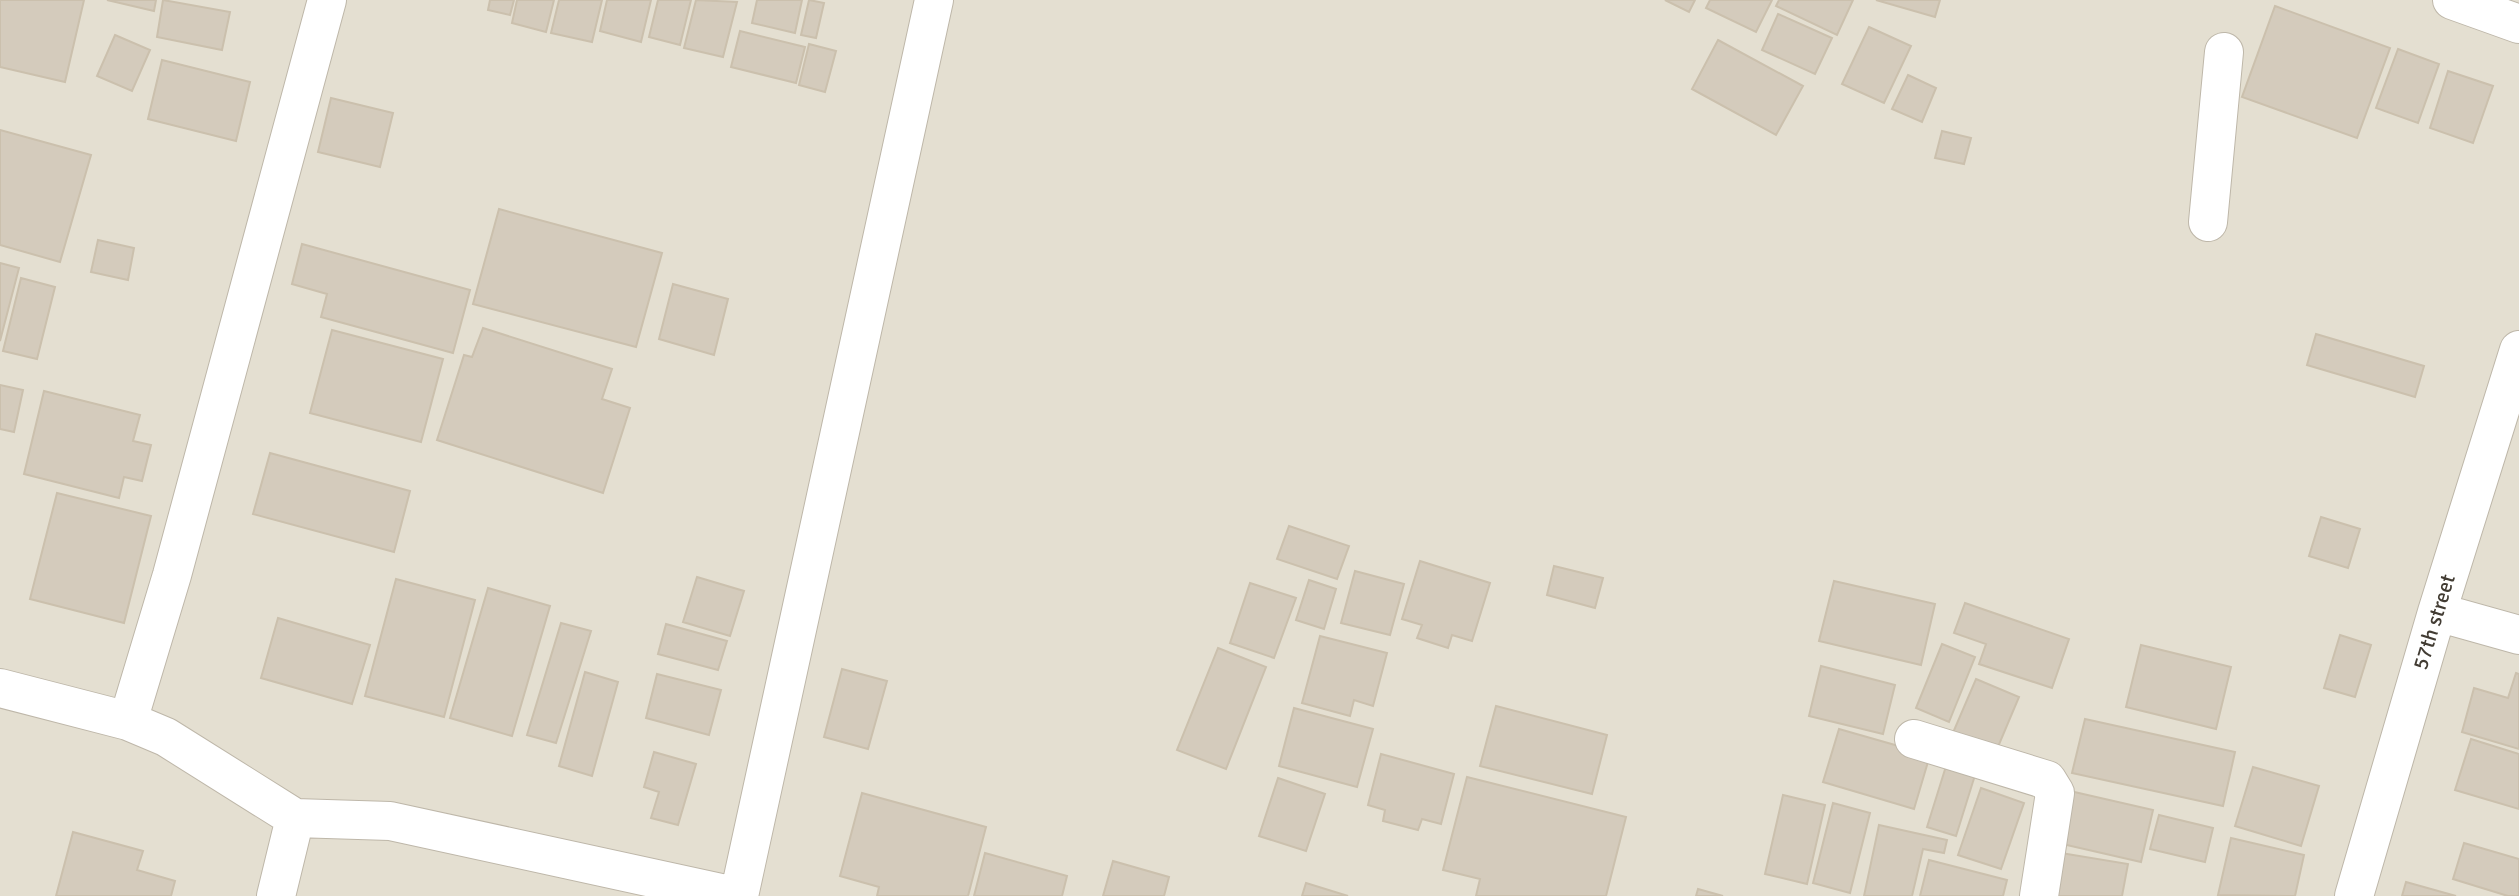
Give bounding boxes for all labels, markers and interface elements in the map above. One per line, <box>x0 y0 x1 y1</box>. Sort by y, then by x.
street label: 57th street <box>2407 571 2461 673</box>

